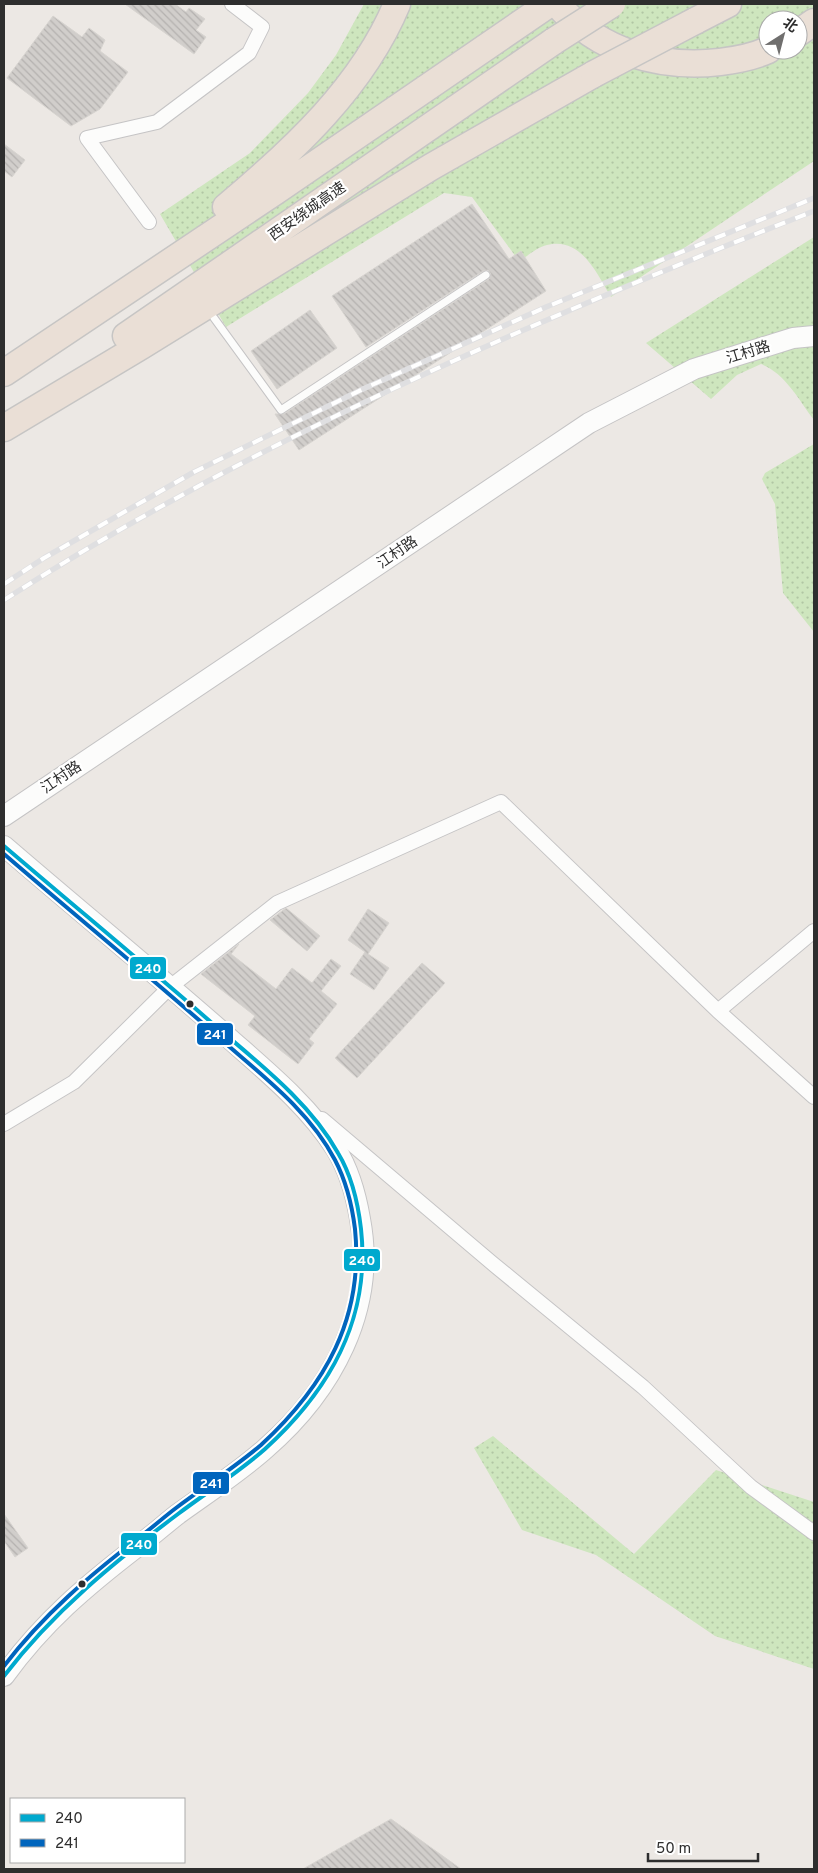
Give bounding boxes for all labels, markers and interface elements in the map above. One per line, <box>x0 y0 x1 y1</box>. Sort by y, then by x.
north arrow <box>758 10 808 60</box>
text: 北 <box>779 15 800 37</box>
street label: 西安绕城高速 <box>265 178 350 246</box>
street label: 江村路 <box>724 337 773 369</box>
street label: 江村路 <box>373 532 422 574</box>
street label: 江村路 <box>37 757 86 799</box>
line badge: 240 <box>129 956 167 980</box>
text: 240 <box>135 961 161 978</box>
unlabelled marker <box>185 999 195 1009</box>
line badge: 241 <box>196 1022 234 1046</box>
text: 241 <box>203 1027 227 1044</box>
line badge: 240 <box>343 1248 381 1272</box>
text: 240 <box>349 1253 375 1270</box>
line badge: 241 <box>192 1471 230 1495</box>
text: 241 <box>199 1476 223 1493</box>
line badge: 240 <box>120 1532 158 1556</box>
text: 240 <box>126 1537 152 1554</box>
unlabelled marker <box>77 1579 87 1589</box>
legend <box>10 1798 185 1863</box>
text: 240 <box>55 1810 83 1829</box>
scale bar <box>648 1830 758 1862</box>
text: 241 <box>55 1835 79 1854</box>
text: 50 m <box>656 1840 691 1859</box>

